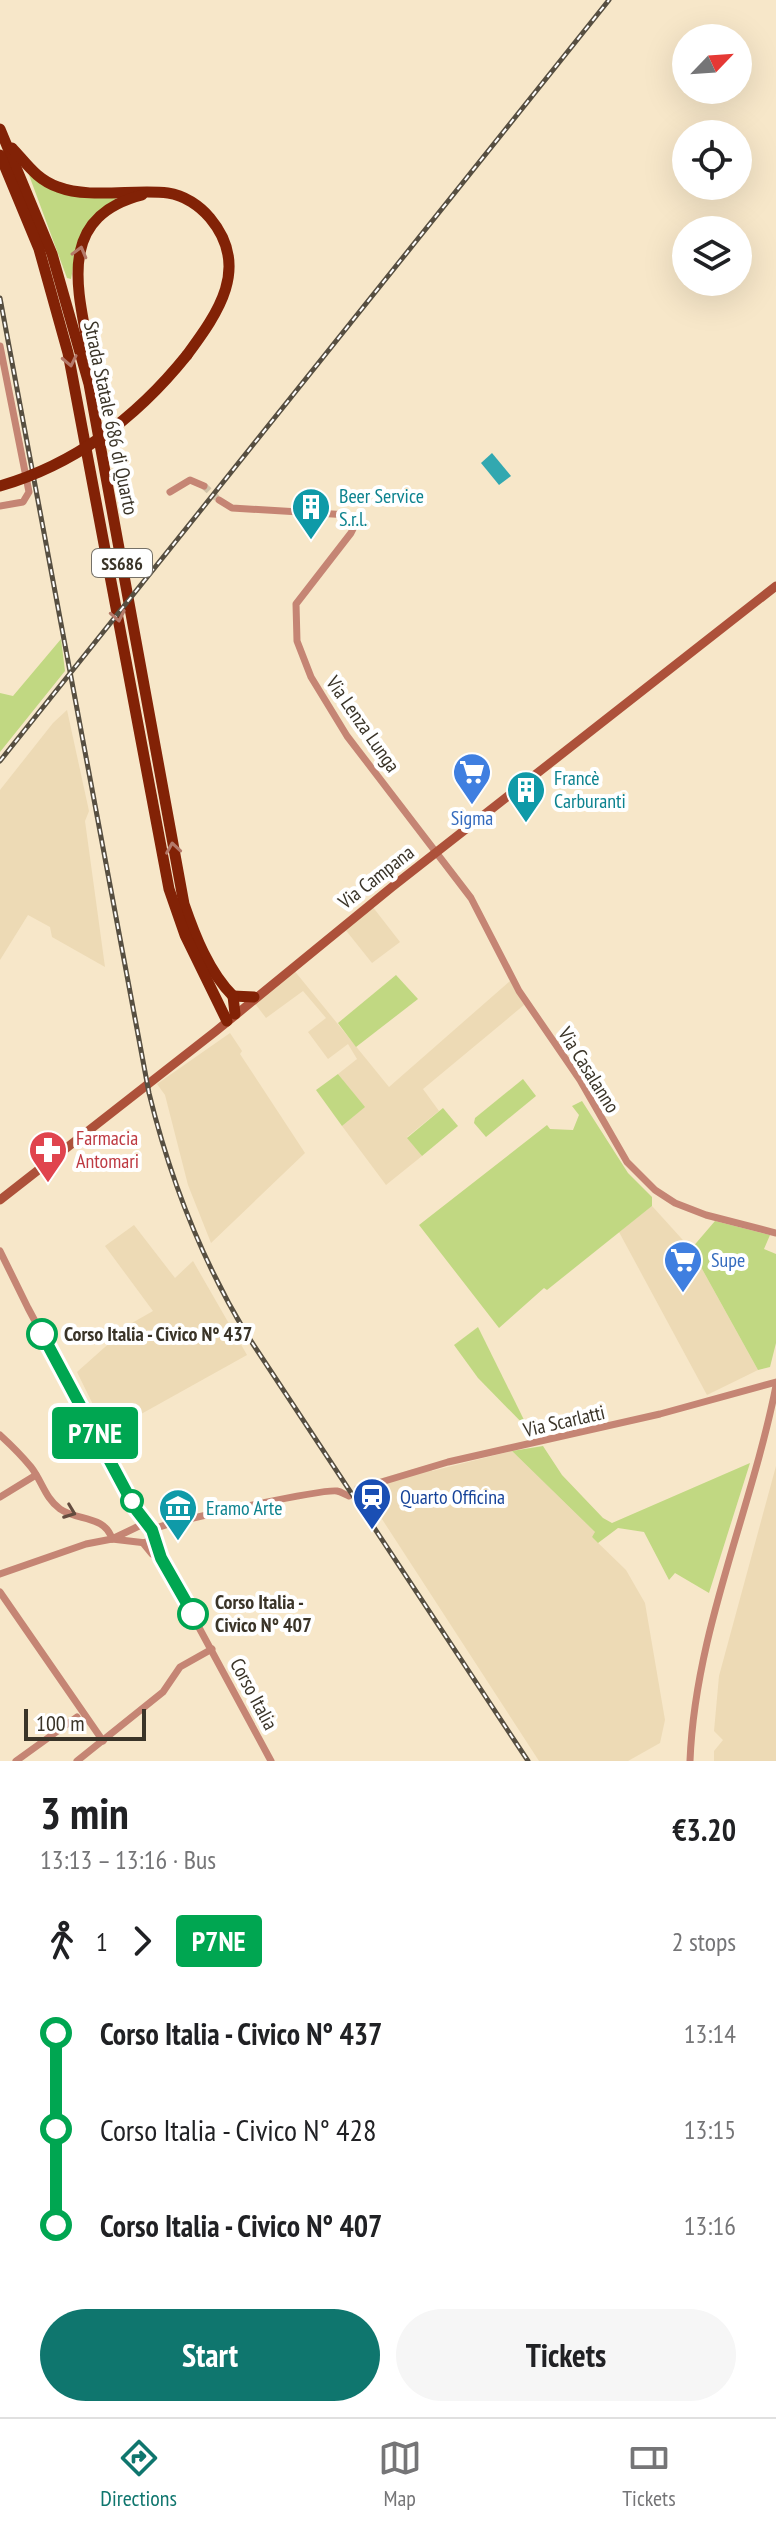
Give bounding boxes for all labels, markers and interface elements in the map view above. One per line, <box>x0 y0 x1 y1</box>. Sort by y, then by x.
north arrow <box>672 24 752 104</box>
map controls <box>672 24 752 296</box>
button: locate <box>672 120 752 200</box>
button: layers <box>672 216 752 296</box>
one-way arrow <box>70 246 87 260</box>
street label: Strada Statale 686 di Quarto <box>78 319 144 517</box>
one-way arrow <box>61 354 78 367</box>
place label: Beer Service S.r.l. <box>339 483 424 532</box>
building icon: Beer Service S.r.l. <box>290 486 332 541</box>
road number: SS686 <box>92 549 152 577</box>
one-way arrow <box>108 610 125 623</box>
street label: Via Lenza Lunga <box>320 670 406 777</box>
supermarket icon: Sigma <box>451 751 493 806</box>
place label: Francè Carburanti <box>554 765 626 814</box>
building icon: Francè Carburanti <box>505 769 547 824</box>
place label: Sigma <box>451 805 493 831</box>
street label: Via Campana <box>332 839 419 915</box>
one-way arrow <box>165 842 182 855</box>
street label: Via Casalanno <box>552 1021 626 1118</box>
place label: Farmacia Antomari <box>76 1125 139 1174</box>
pharmacy icon: Farmacia Antomari <box>27 1129 69 1184</box>
supermarket icon: Supe <box>662 1239 704 1294</box>
place label: Supe <box>711 1247 745 1273</box>
marker: Corso Italia - Civico N° 437 <box>27 1319 57 1349</box>
place label: Corso Italia - Civico N° 437 <box>64 1321 252 1347</box>
street label: Via Scarlatti <box>520 1399 607 1443</box>
line badge: P7NE <box>39 1407 151 1459</box>
text: P7NE <box>68 1414 122 1451</box>
station icon: Quarto Officina <box>351 1476 393 1531</box>
place label: Quarto Officina <box>400 1484 505 1510</box>
museum icon: Eramo Arte <box>157 1487 199 1542</box>
unlabelled marker <box>121 1490 143 1512</box>
place label: Eramo Arte <box>206 1495 282 1521</box>
one-way arrow <box>63 1502 77 1519</box>
place label: Corso Italia - Civico N° 407 <box>215 1589 312 1638</box>
marker: Corso Italia - Civico N° 407 <box>178 1599 208 1629</box>
street label: Corso Italia <box>224 1654 284 1734</box>
scale bar <box>24 1705 146 1741</box>
text: 100 m <box>36 1709 85 1737</box>
text: 3 min <box>40 1784 129 1841</box>
text: €3.20 <box>672 1810 736 1849</box>
text: 13:13 – 13:16 · Bus <box>40 1843 216 1876</box>
icon: walk <box>40 1919 84 1963</box>
icon: forward <box>120 1919 164 1963</box>
text: P7NE <box>192 1922 246 1959</box>
text: 1 <box>96 1925 108 1958</box>
text: 2 stops <box>672 1925 736 1958</box>
text: Corso Italia - Civico N° 437 <box>100 2014 382 2053</box>
text: 13:14 <box>684 2017 736 2050</box>
text: Corso Italia - Civico N° 428 <box>100 2110 377 2149</box>
text: 13:15 <box>684 2113 736 2146</box>
text: Corso Italia - Civico N° 407 <box>100 2206 382 2245</box>
text: 13:16 <box>684 2209 736 2242</box>
button: Start <box>40 2309 380 2401</box>
button: Tickets <box>396 2309 736 2401</box>
tab: Directions <box>100 2436 177 2512</box>
tab: Map <box>378 2436 422 2512</box>
tab: Tickets <box>622 2436 676 2512</box>

